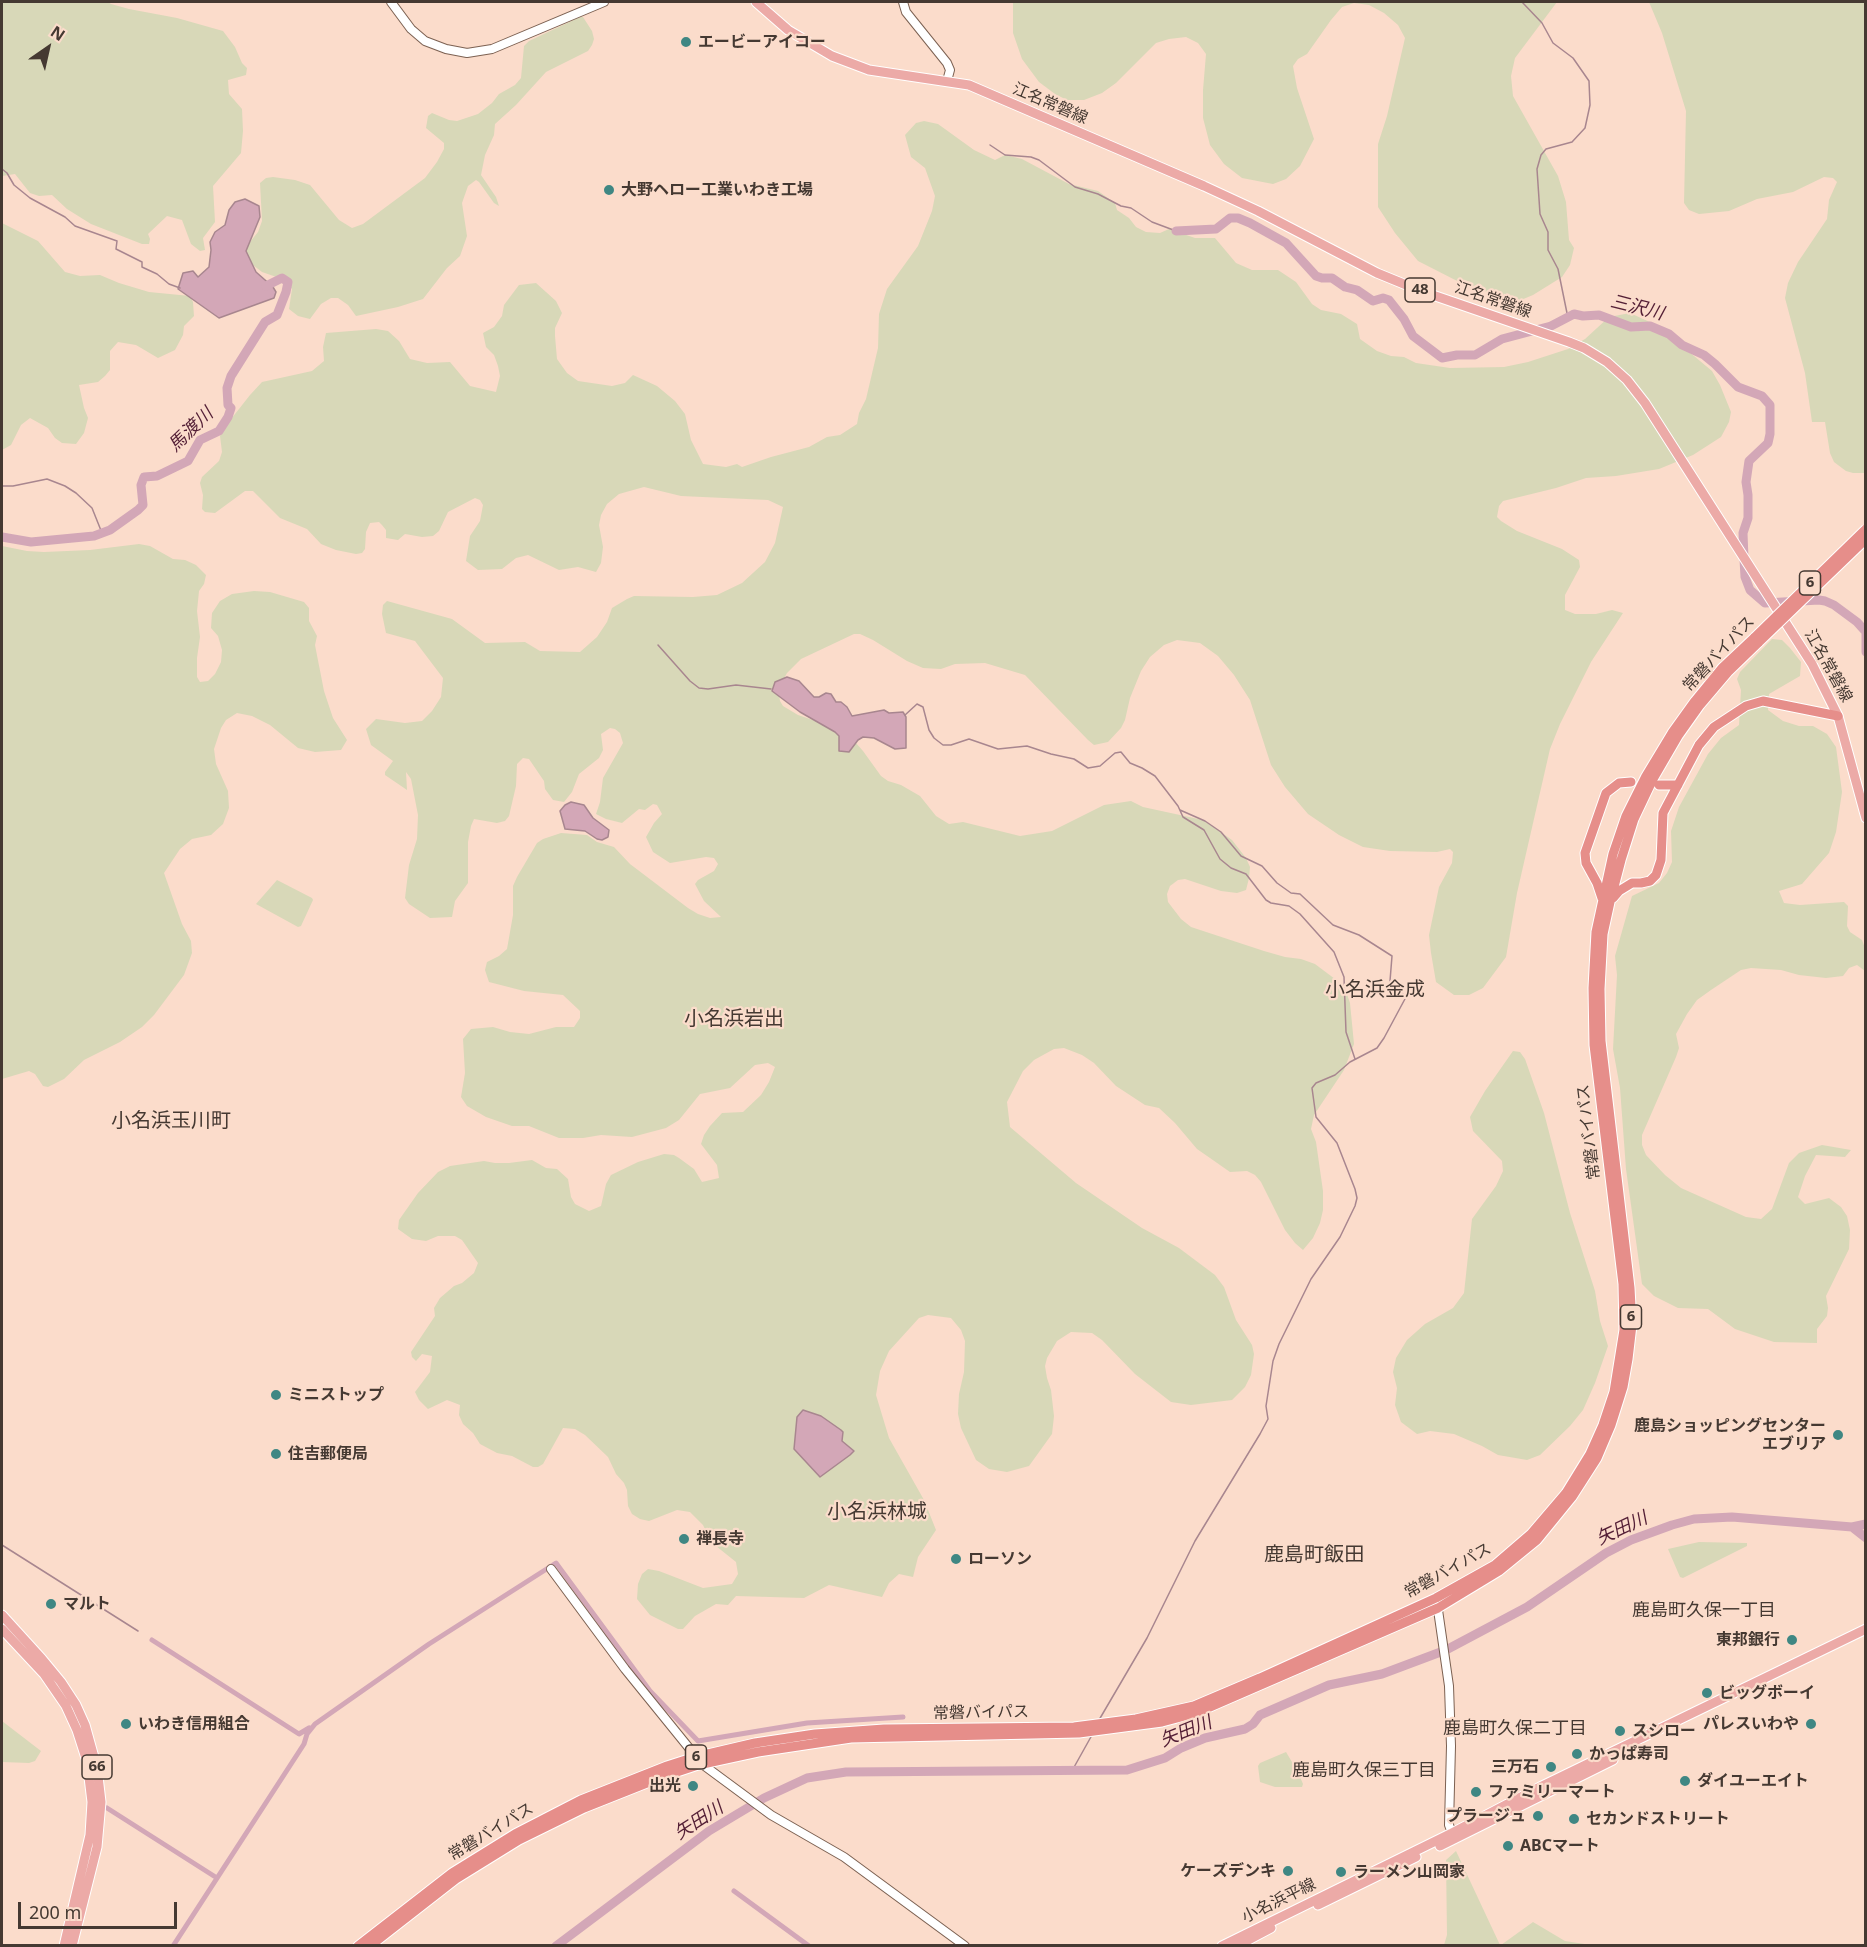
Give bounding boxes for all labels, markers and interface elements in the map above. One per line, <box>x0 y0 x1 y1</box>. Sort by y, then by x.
north arrow <box>18 18 78 78</box>
text: N <box>47 20 70 46</box>
place label: エービーアイコー <box>698 32 826 52</box>
marker: エービーアイコー <box>679 35 693 49</box>
street label: 江名常磐線 <box>1009 80 1091 128</box>
place label: 大野ヘロー工業いわき工場 <box>621 180 813 200</box>
marker: 大野ヘロー工業いわき工場 <box>602 183 616 197</box>
road number: 48 <box>1405 278 1435 302</box>
street label: 江名常磐線 <box>1452 278 1534 322</box>
water label: 三沢川 <box>1608 291 1666 325</box>
water label: 馬渡川 <box>164 403 218 457</box>
road number: 6 <box>1800 571 1820 595</box>
street label: 常磐バイパス <box>1679 612 1759 696</box>
street label: 江名常磐線 <box>1800 626 1856 706</box>
district label: 小名浜金成 <box>1325 978 1425 1002</box>
district label: 小名浜岩出 <box>684 1007 784 1031</box>
street label: 常磐バイパス <box>1574 1083 1604 1181</box>
district label: 小名浜玉川町 <box>111 1109 231 1133</box>
road number: 6 <box>1620 1305 1642 1329</box>
place label: ミニストップ <box>288 1385 384 1405</box>
marker: ミニストップ <box>269 1388 283 1402</box>
place label: 鹿島ショッピングセンター エブリア <box>1634 1416 1826 1454</box>
marker: 鹿島ショッピングセンター エブリア <box>1831 1428 1845 1442</box>
place label: 住吉郵便局 <box>288 1444 368 1464</box>
marker: 住吉郵便局 <box>269 1447 283 1461</box>
district label: 小名浜林城 <box>827 1500 927 1524</box>
water label: 矢田川 <box>1593 1508 1651 1550</box>
place label: 禅長寺 <box>696 1529 744 1549</box>
marker: 禅長寺 <box>677 1532 691 1546</box>
street label: 常磐バイパス <box>1401 1539 1495 1603</box>
district label: 鹿島町飯田 <box>1264 1543 1364 1567</box>
place label: ローソン <box>968 1549 1032 1569</box>
marker: ローソン <box>949 1552 963 1566</box>
place label: マルト <box>63 1594 111 1614</box>
marker: マルト <box>44 1597 58 1611</box>
district label: 鹿島町久保一丁目 <box>1632 1600 1776 1622</box>
place label: 東邦銀行 <box>1716 1630 1780 1650</box>
marker: 東邦銀行 <box>1785 1633 1799 1647</box>
place label: ビッグボーイ <box>1719 1683 1815 1703</box>
marker: ビッグボーイ <box>1700 1686 1714 1700</box>
street label: 常磐バイパス <box>933 1703 1029 1723</box>
water label: 矢田川 <box>1157 1712 1215 1752</box>
place label: いわき信用組合 <box>138 1714 250 1734</box>
place label: パレスいわや <box>1703 1714 1799 1734</box>
marker: いわき信用組合 <box>119 1717 133 1731</box>
marker: パレスいわや <box>1804 1717 1818 1731</box>
district label: 鹿島町久保二丁目 <box>1443 1718 1587 1740</box>
place label: スシロー <box>1632 1721 1696 1741</box>
marker: スシロー <box>1613 1724 1627 1738</box>
place label: かっぱ寿司 <box>1589 1744 1669 1764</box>
road number: 6 <box>686 1745 706 1769</box>
marker: かっぱ寿司 <box>1570 1747 1584 1761</box>
road number: 66 <box>82 1755 112 1779</box>
place label: 三万石 <box>1491 1757 1539 1777</box>
district label: 鹿島町久保三丁目 <box>1292 1760 1436 1782</box>
marker: 三万石 <box>1544 1760 1558 1774</box>
place label: ダイユーエイト <box>1697 1771 1809 1791</box>
marker: ダイユーエイト <box>1678 1774 1692 1788</box>
place label: 出光 <box>649 1776 681 1796</box>
marker: 出光 <box>686 1779 700 1793</box>
place label: ファミリーマート <box>1488 1782 1616 1802</box>
marker: ファミリーマート <box>1469 1785 1483 1799</box>
water label: 矢田川 <box>670 1797 728 1845</box>
street label: 常磐バイパス <box>445 1799 537 1865</box>
place label: プラージュ <box>1446 1806 1526 1826</box>
marker: プラージュ <box>1531 1809 1545 1823</box>
place label: セカンドストリート <box>1586 1809 1730 1829</box>
marker: セカンドストリート <box>1567 1812 1581 1826</box>
place label: ABCマート <box>1520 1836 1600 1856</box>
marker: ABCマート <box>1501 1839 1515 1853</box>
place label: ケーズデンキ <box>1180 1861 1276 1881</box>
place label: ラーメン山岡家 <box>1353 1862 1465 1882</box>
marker: ケーズデンキ <box>1281 1864 1295 1878</box>
marker: ラーメン山岡家 <box>1334 1865 1348 1879</box>
street label: 小名浜平線 <box>1239 1875 1319 1927</box>
scale bar <box>21 1890 180 1928</box>
text: 200 m <box>29 1900 81 1924</box>

